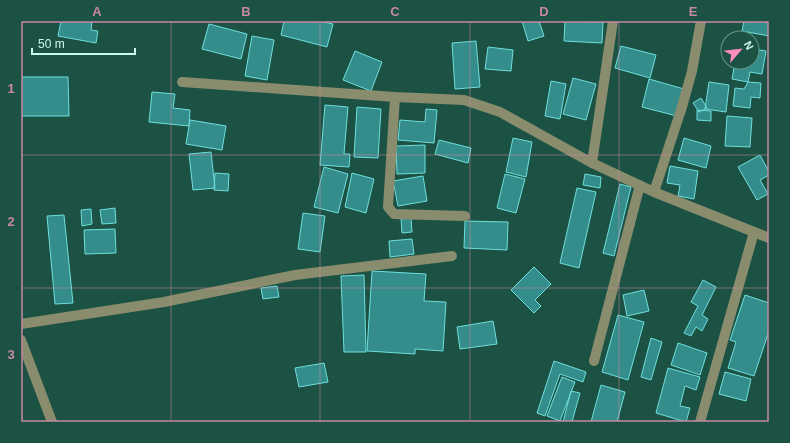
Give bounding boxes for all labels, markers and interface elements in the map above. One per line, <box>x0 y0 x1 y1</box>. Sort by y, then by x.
text: A <box>92 4 102 19</box>
text: B <box>241 4 251 19</box>
text: C <box>390 4 400 19</box>
text: D <box>539 4 549 19</box>
text: E <box>689 4 698 19</box>
scale bar <box>32 30 135 56</box>
north arrow <box>720 30 760 70</box>
text: 50 m <box>38 37 65 51</box>
text: N <box>742 39 756 52</box>
text: 1 <box>7 81 15 96</box>
text: 2 <box>7 214 15 229</box>
text: 3 <box>7 347 15 362</box>

